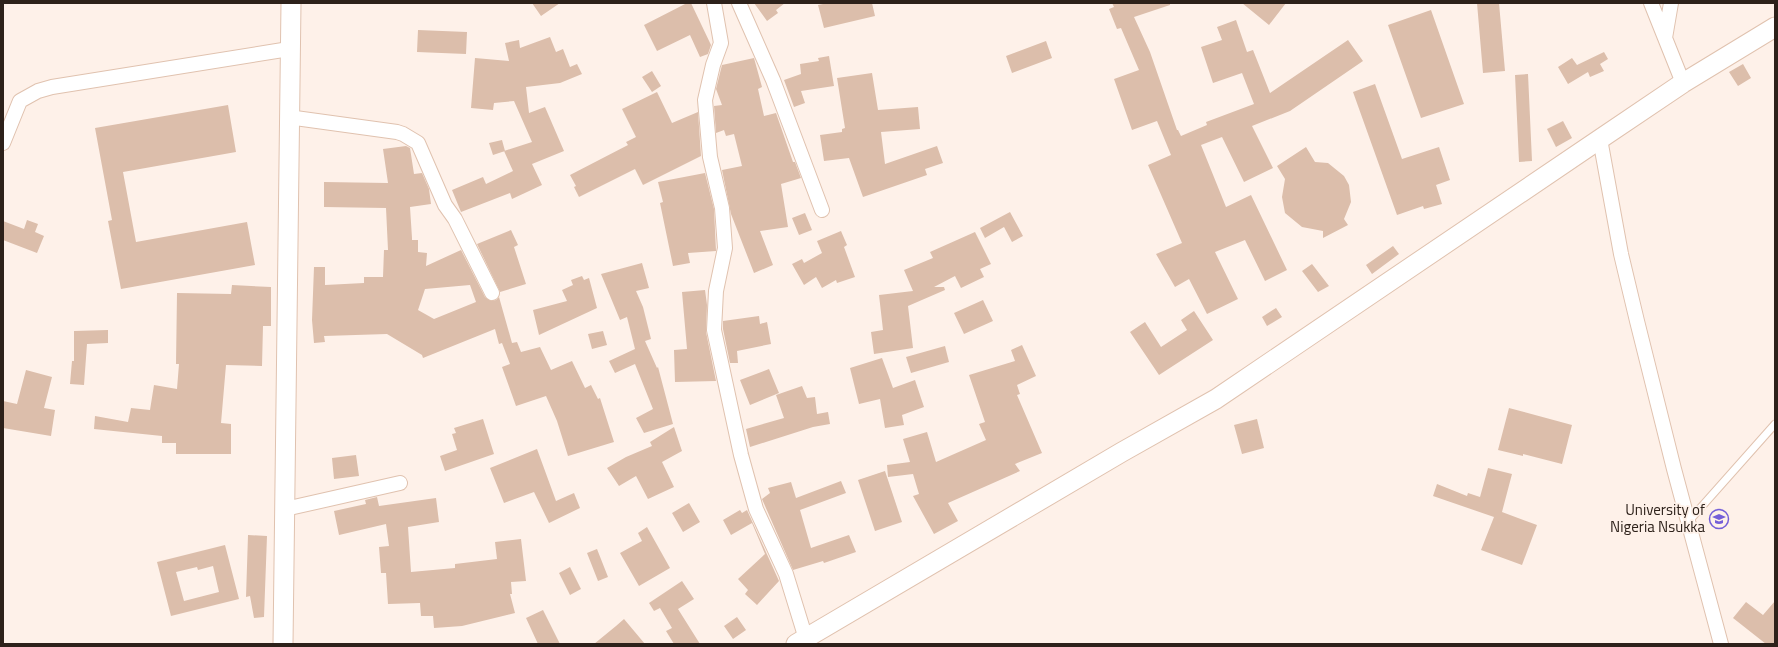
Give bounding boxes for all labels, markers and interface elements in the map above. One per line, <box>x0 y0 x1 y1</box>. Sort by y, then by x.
place label: University of Nigeria Nsukka <box>1610 498 1705 538</box>
school or university icon: University of Nigeria Nsukka <box>1708 508 1730 530</box>

